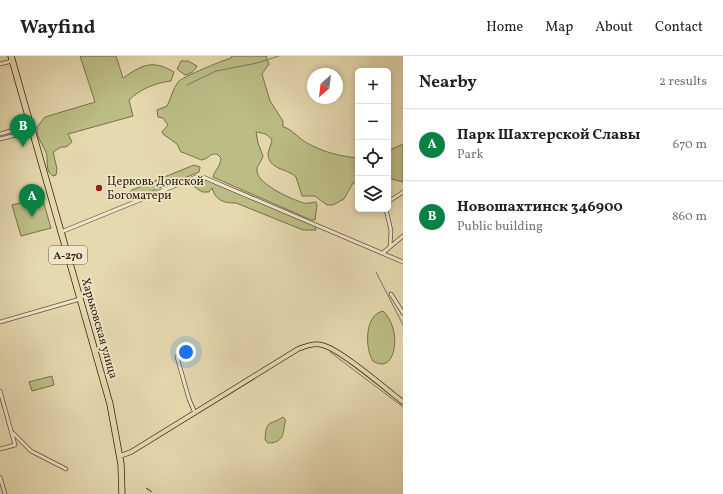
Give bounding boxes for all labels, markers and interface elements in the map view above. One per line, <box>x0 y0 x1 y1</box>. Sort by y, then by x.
text: Wayfind <box>20 15 95 41</box>
text: Home <box>486 18 523 37</box>
text: Map <box>545 18 573 37</box>
text: About <box>595 18 633 37</box>
text: Contact <box>655 18 703 37</box>
north arrow <box>307 68 343 104</box>
map controls <box>355 68 391 212</box>
button: + <box>355 68 391 104</box>
text: Nearby <box>419 71 477 94</box>
text: 2 results <box>659 73 707 91</box>
button: − <box>355 104 391 140</box>
pin: B <box>10 114 36 147</box>
text: Парк Шахтерской Славы <box>457 125 640 146</box>
text: A <box>427 136 437 154</box>
text: 670 m <box>673 136 707 154</box>
button: locate <box>355 140 391 176</box>
text: Park <box>457 146 484 164</box>
place label: Церковь Донской Богоматери <box>107 174 204 204</box>
button: layers <box>355 176 391 212</box>
marker: Церковь Донской Богоматери <box>94 183 104 193</box>
pin: A <box>19 184 45 217</box>
text: Новошахтинск 346900 <box>457 197 623 218</box>
text: B <box>428 208 436 226</box>
text: 860 m <box>672 208 707 226</box>
text: Public building <box>457 218 543 236</box>
road number: А-270 <box>49 246 87 264</box>
street label: Харьковская улица <box>77 276 121 381</box>
your location <box>176 342 196 362</box>

